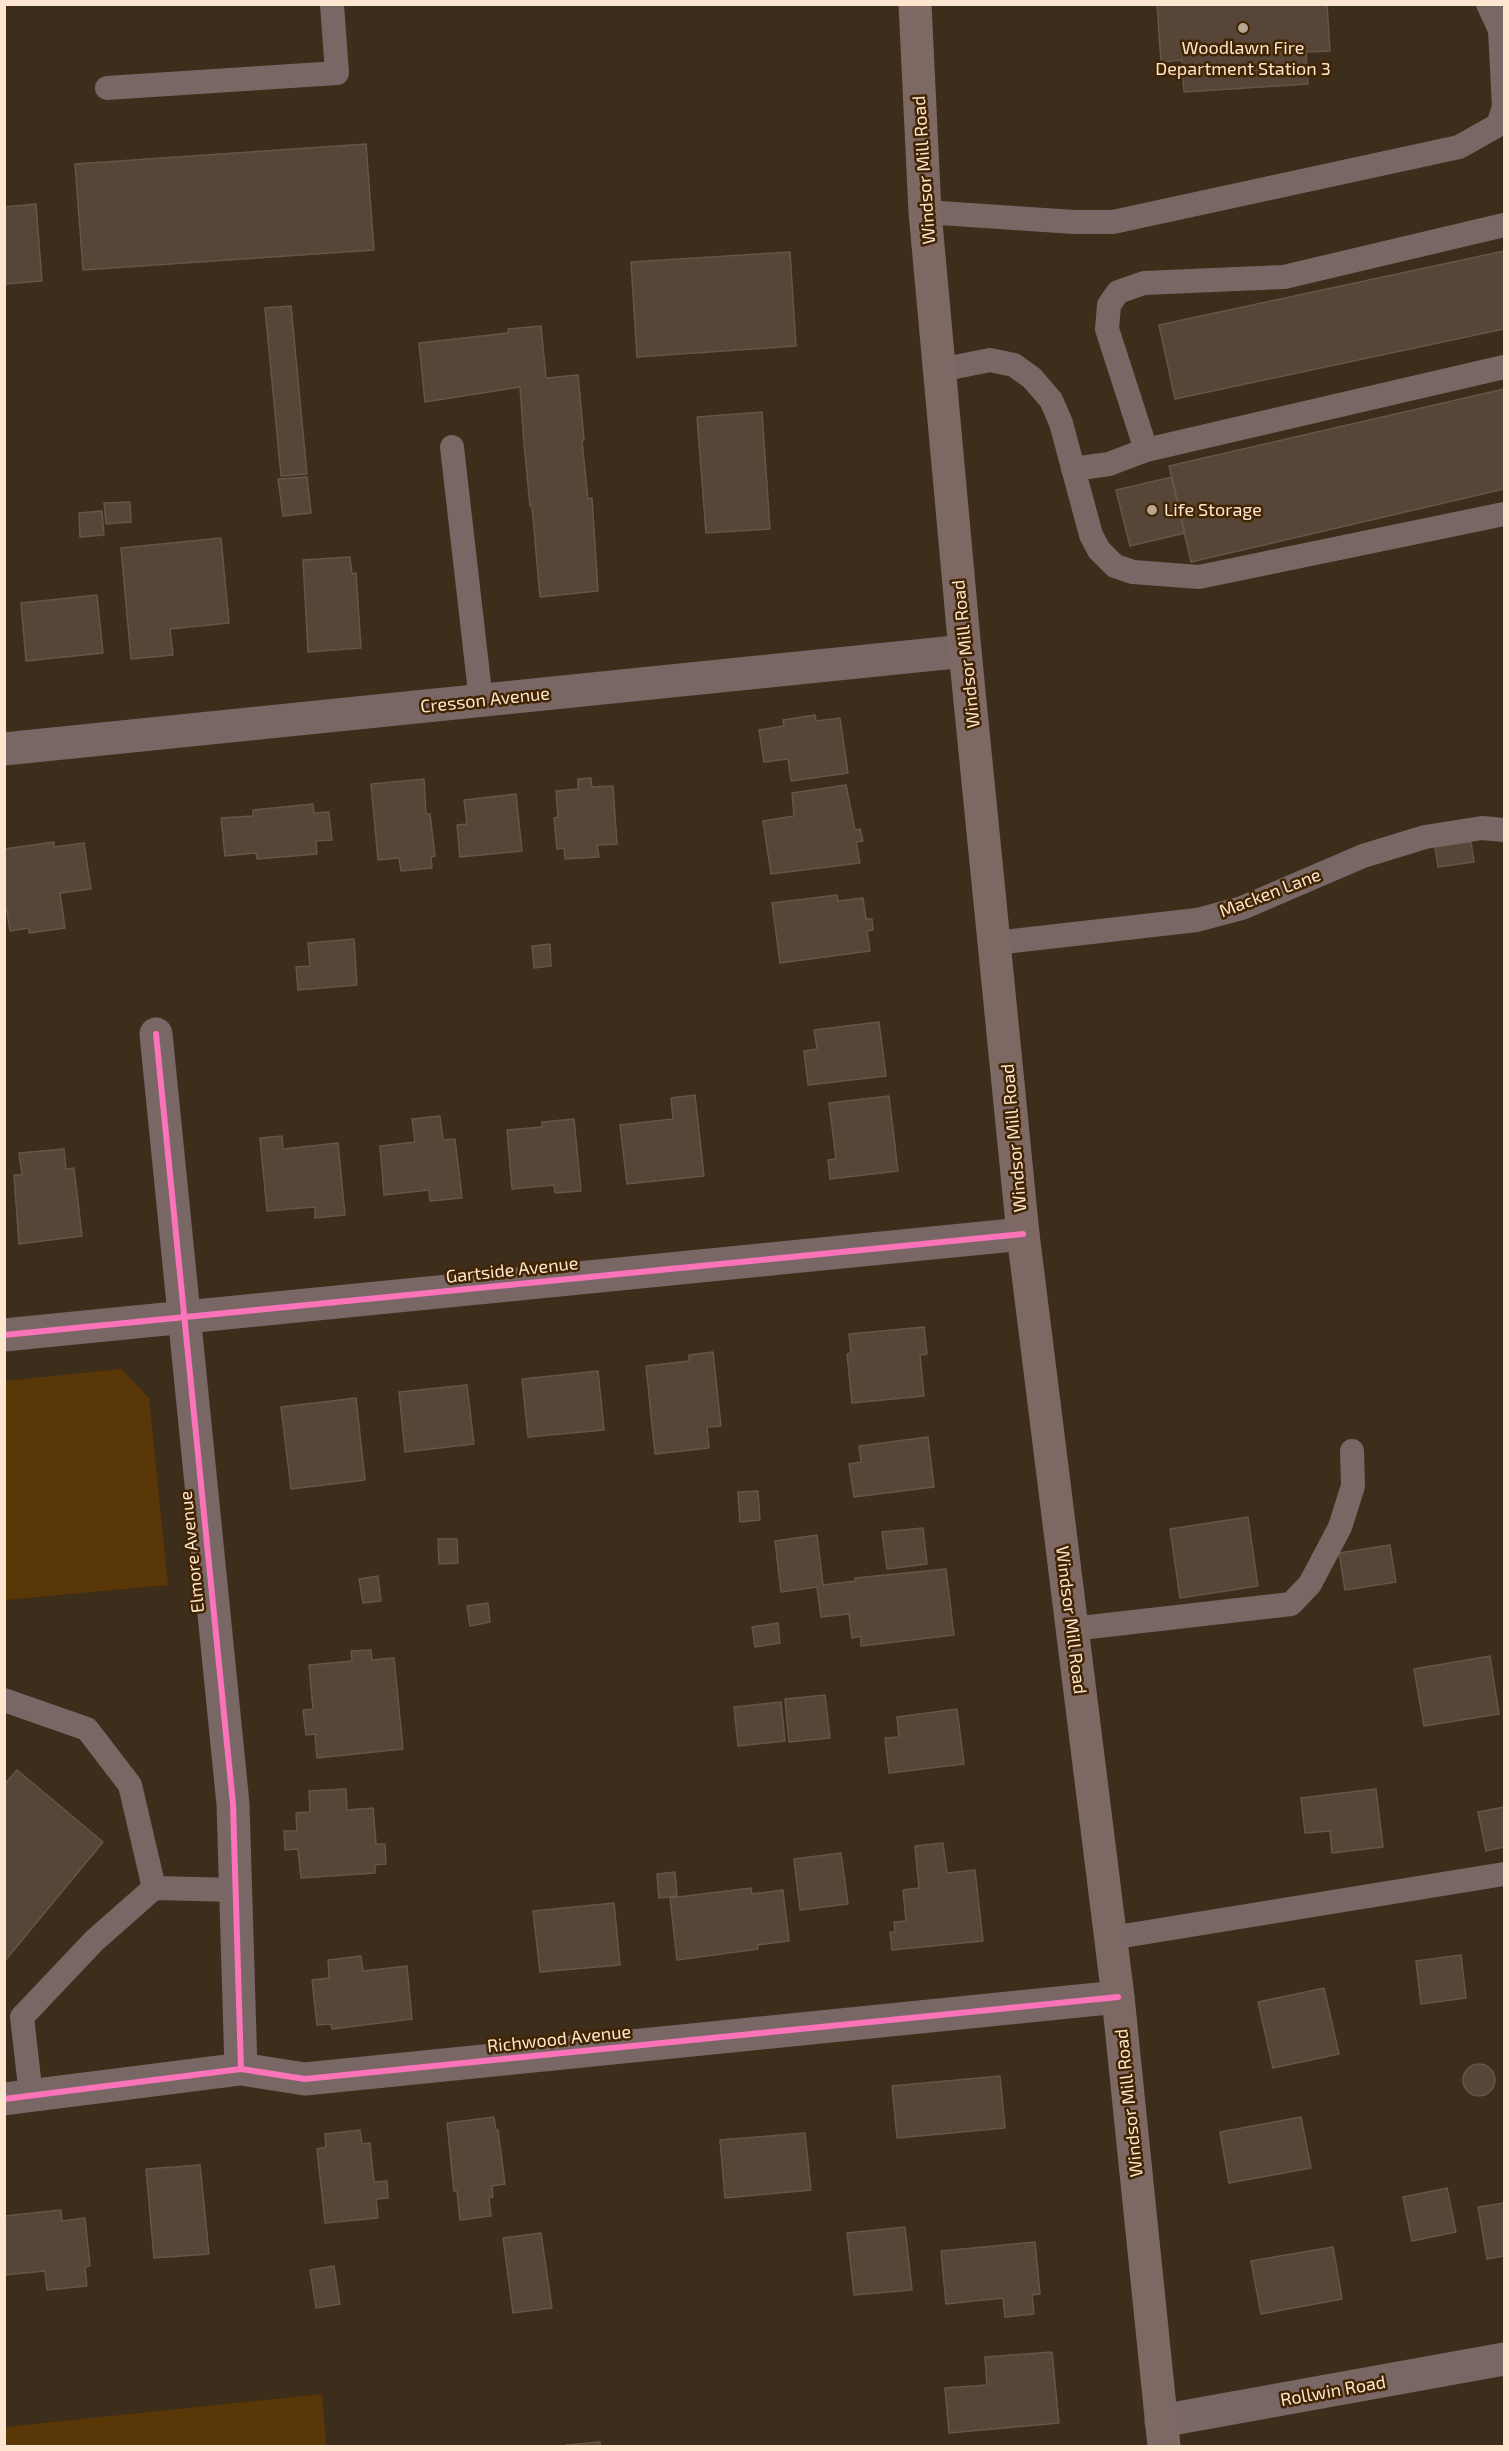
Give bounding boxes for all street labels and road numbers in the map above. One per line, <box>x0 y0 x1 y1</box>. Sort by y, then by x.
street label: Windsor Mill Road <box>908 95 940 245</box>
street label: Windsor Mill Road <box>947 579 985 729</box>
street label: Cresson Avenue <box>419 682 551 718</box>
street label: Macken Lane <box>1216 864 1324 922</box>
street label: Windsor Mill Road <box>997 1063 1031 1213</box>
street label: Gartside Avenue <box>445 1252 579 1288</box>
street label: Elmore Avenue <box>175 1490 209 1614</box>
street label: Windsor Mill Road <box>1051 1545 1091 1695</box>
street label: Richwood Avenue <box>486 2021 632 2057</box>
street label: Windsor Mill Road <box>1110 2028 1148 2178</box>
street label: Rollwin Road <box>1278 2371 1388 2411</box>

